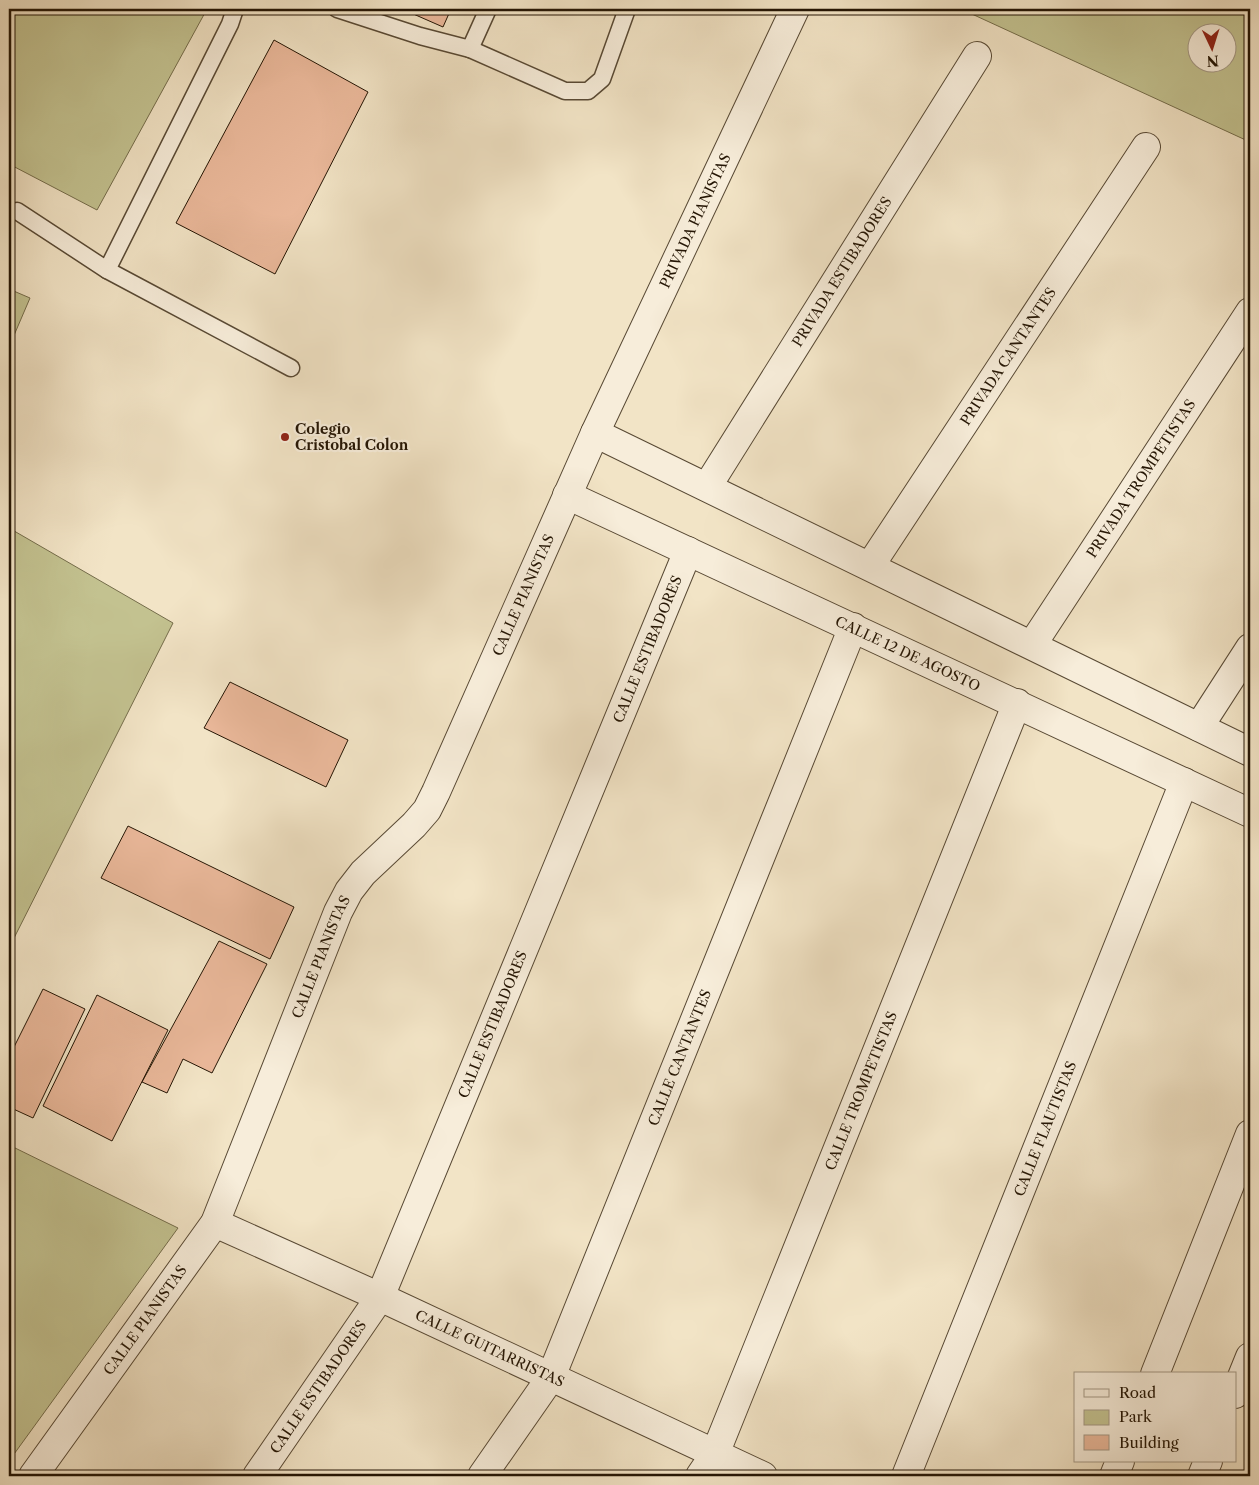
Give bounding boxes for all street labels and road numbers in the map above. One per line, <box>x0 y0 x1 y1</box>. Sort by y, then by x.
street label: PRIVADA PIANISTAS <box>656 150 735 291</box>
street label: PRIVADA ESTIBADORES <box>788 194 895 350</box>
street label: PRIVADA CANTANTES <box>956 284 1060 429</box>
street label: PRIVADA TROMPETISTAS <box>1083 396 1199 561</box>
street label: CALLE PIANISTAS <box>488 531 558 659</box>
street label: CALLE ESTIBADORES <box>609 573 686 726</box>
street label: CALLE 12 DE AGOSTO <box>832 612 983 695</box>
street label: CALLE PIANISTAS <box>288 892 354 1021</box>
street label: CALLE ESTIBADORES <box>454 948 531 1101</box>
street label: CALLE CANTANTES <box>644 987 715 1128</box>
street label: CALLE TROMPETISTAS <box>821 1009 901 1173</box>
street label: CALLE FLAUTISTAS <box>1010 1059 1080 1199</box>
street label: CALLE PIANISTAS <box>100 1262 191 1379</box>
street label: CALLE GUITARRISTAS <box>412 1306 567 1391</box>
street label: CALLE ESTIBADORES <box>266 1317 370 1457</box>

